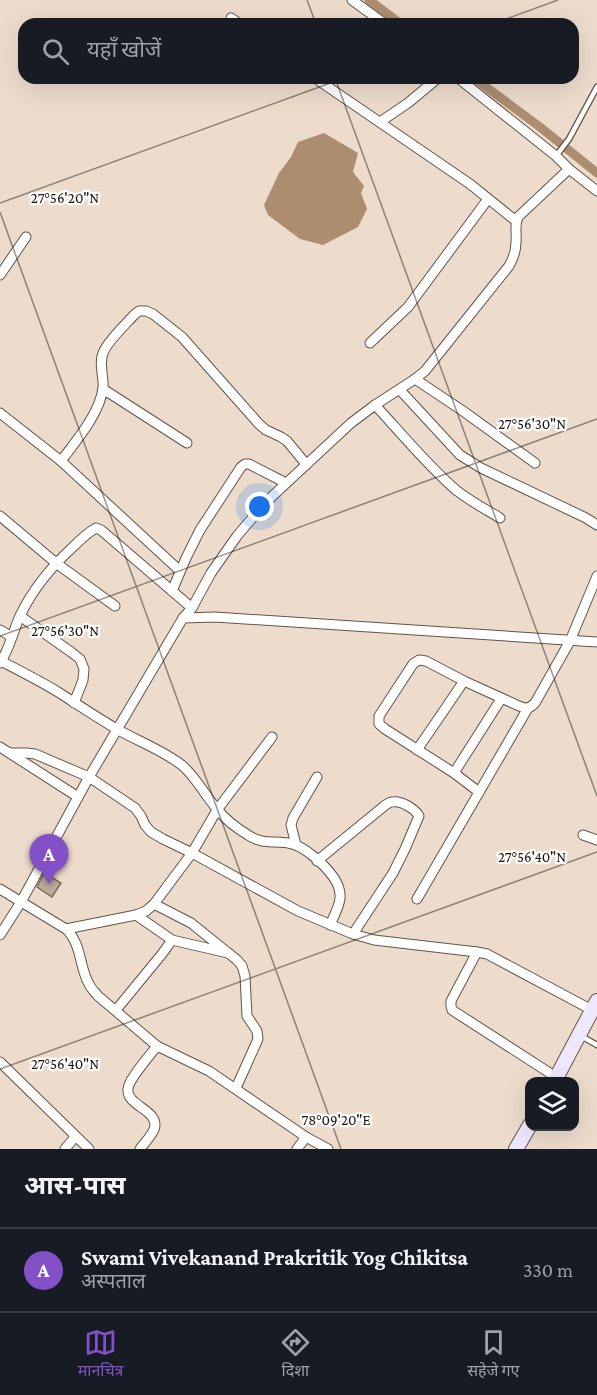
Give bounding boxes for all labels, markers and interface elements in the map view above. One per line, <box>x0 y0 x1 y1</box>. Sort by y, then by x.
search box <box>18 18 579 84</box>
icon: search <box>39 35 72 68</box>
text: यहाँ खोजें <box>87 37 161 62</box>
text: 27°56'20"N <box>31 190 99 206</box>
text: 27°56'30"N <box>498 416 566 432</box>
your location <box>245 492 274 521</box>
text: 27°56'30"N <box>31 623 99 639</box>
pin: A <box>29 834 68 884</box>
text: 27°56'40"N <box>498 849 566 865</box>
text: 27°56'40"N <box>31 1056 99 1072</box>
map controls <box>525 1077 579 1131</box>
button: layers <box>525 1077 579 1131</box>
text: 78°09'20"E <box>301 1112 371 1128</box>
text: आस-पास <box>24 1171 126 1200</box>
text: Swami Vivekanand Prakritik Yog Chikitsa <box>81 1245 468 1270</box>
text: A <box>38 1259 49 1281</box>
text: 330 m <box>523 1259 573 1281</box>
text: अस्पताल <box>81 1270 146 1292</box>
tab: मानचित्र <box>78 1326 123 1383</box>
tab: दिशा <box>279 1326 312 1383</box>
tab: सहेजे गए <box>467 1326 519 1383</box>

